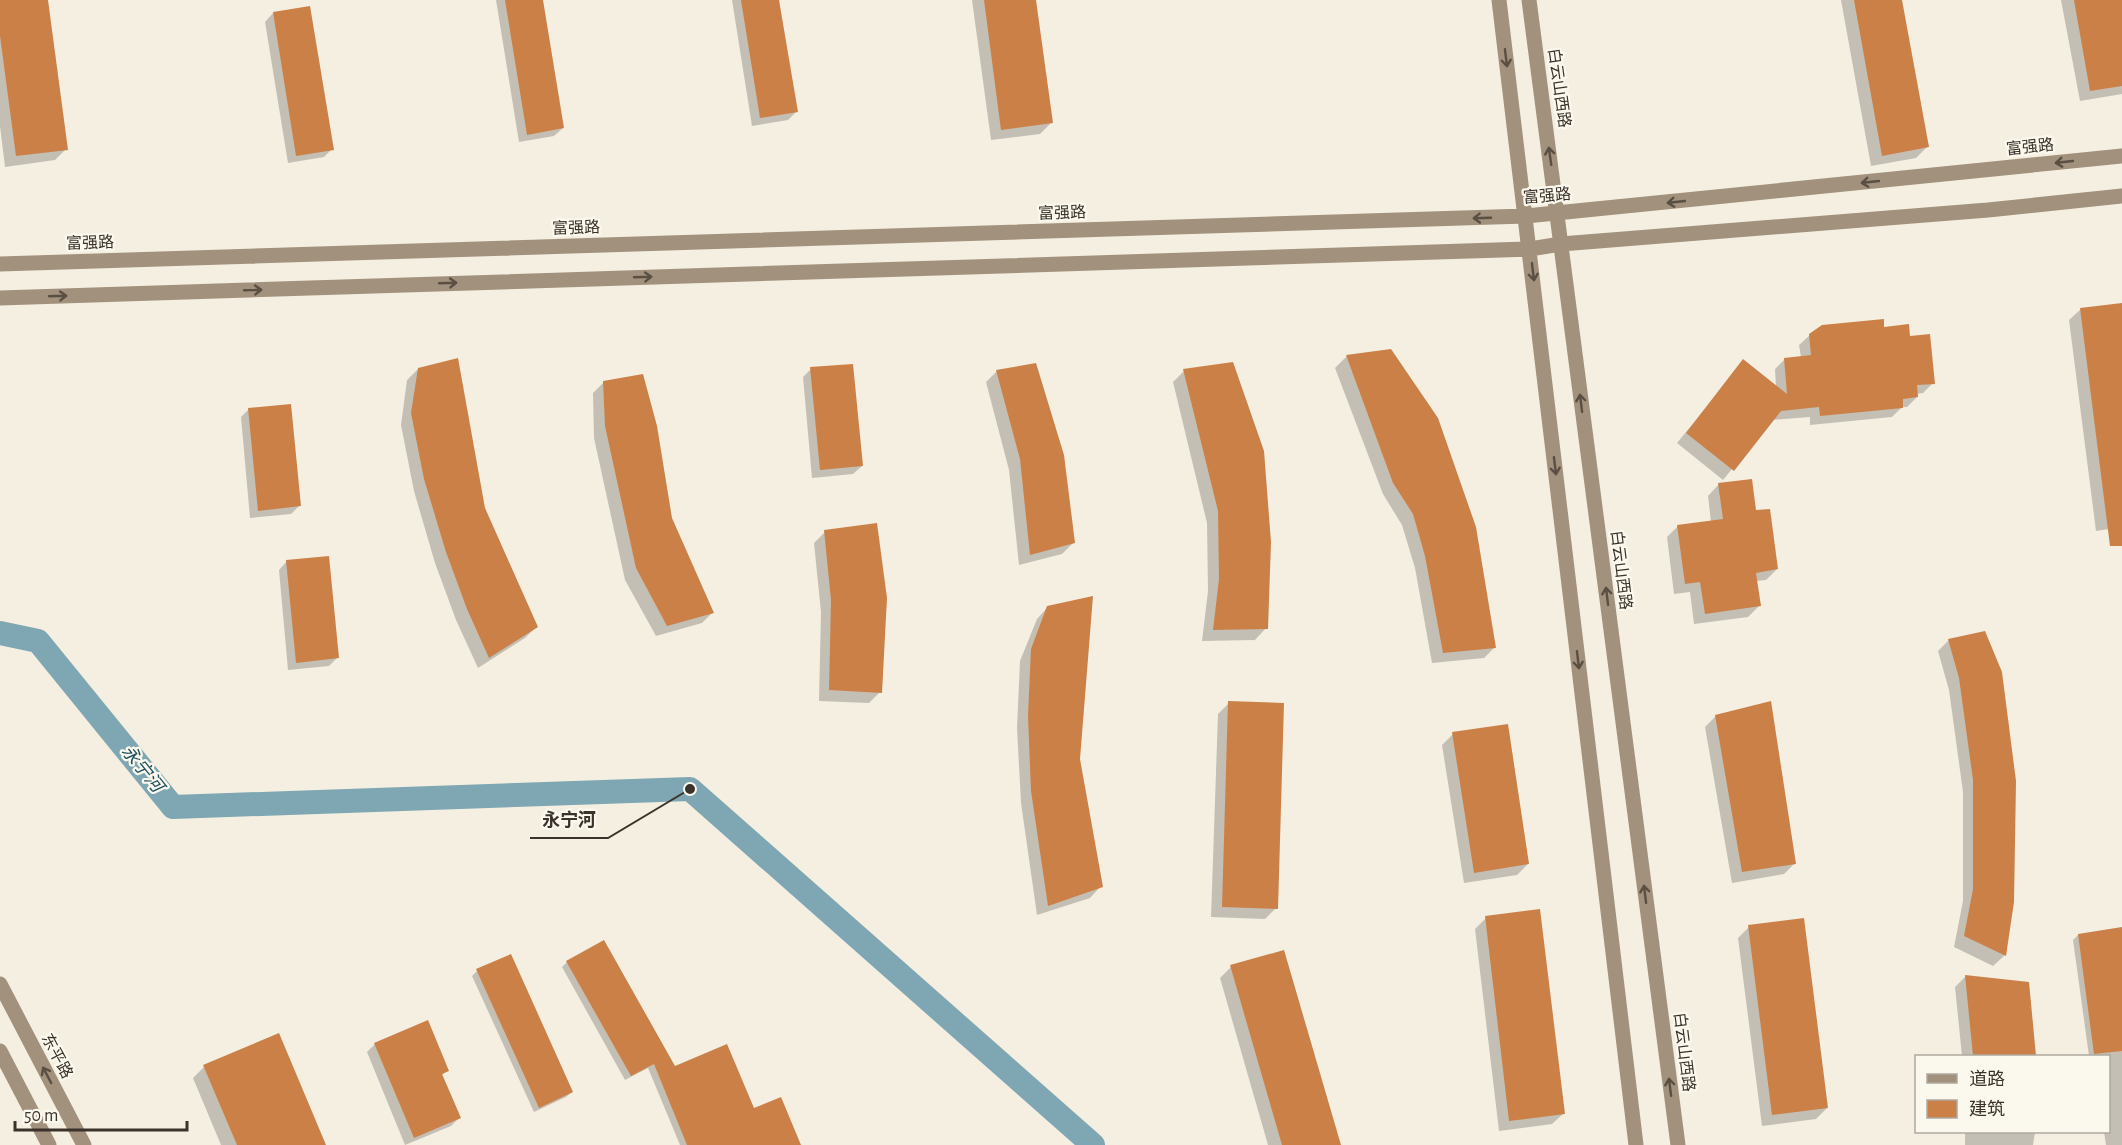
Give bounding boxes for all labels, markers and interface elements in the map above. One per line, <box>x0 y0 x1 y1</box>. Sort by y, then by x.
street label: 白云山西路 <box>1546 47 1573 129</box>
one-way arrow <box>1501 48 1512 67</box>
street label: 富强路 <box>2005 136 2055 157</box>
one-way arrow <box>1544 147 1555 166</box>
one-way arrow <box>2054 157 2074 168</box>
one-way arrow <box>1860 177 1880 188</box>
street label: 富强路 <box>1522 185 1572 206</box>
one-way arrow <box>1666 197 1686 208</box>
street label: 富强路 <box>1038 203 1086 222</box>
one-way arrow <box>1472 212 1492 224</box>
street label: 富强路 <box>552 218 600 237</box>
street label: 富强路 <box>66 233 114 252</box>
one-way arrow <box>1527 262 1538 282</box>
one-way arrow <box>633 272 653 283</box>
one-way arrow <box>438 278 458 289</box>
one-way arrow <box>243 284 263 295</box>
one-way arrow <box>48 290 68 301</box>
one-way arrow <box>1576 393 1587 413</box>
one-way arrow <box>1550 456 1561 476</box>
street label: 白云山西路 <box>1608 529 1635 611</box>
one-way arrow <box>1601 587 1612 607</box>
one-way arrow <box>1572 649 1583 669</box>
water label: 永宁河 <box>118 741 169 798</box>
callout: 永宁河 <box>530 802 608 838</box>
text: 永宁河 <box>542 810 596 830</box>
one-way arrow <box>1639 884 1650 904</box>
street label: 白云山西路 <box>1671 1011 1698 1093</box>
street label: 东平路 <box>39 1031 76 1081</box>
legend <box>1915 1055 2110 1133</box>
one-way arrow <box>41 1066 52 1084</box>
text: 道路 <box>1969 1069 2005 1089</box>
one-way arrow <box>1665 1078 1676 1097</box>
scale bar <box>15 1094 188 1132</box>
text: 建筑 <box>1969 1099 2005 1119</box>
text: 50 m <box>24 1107 58 1125</box>

